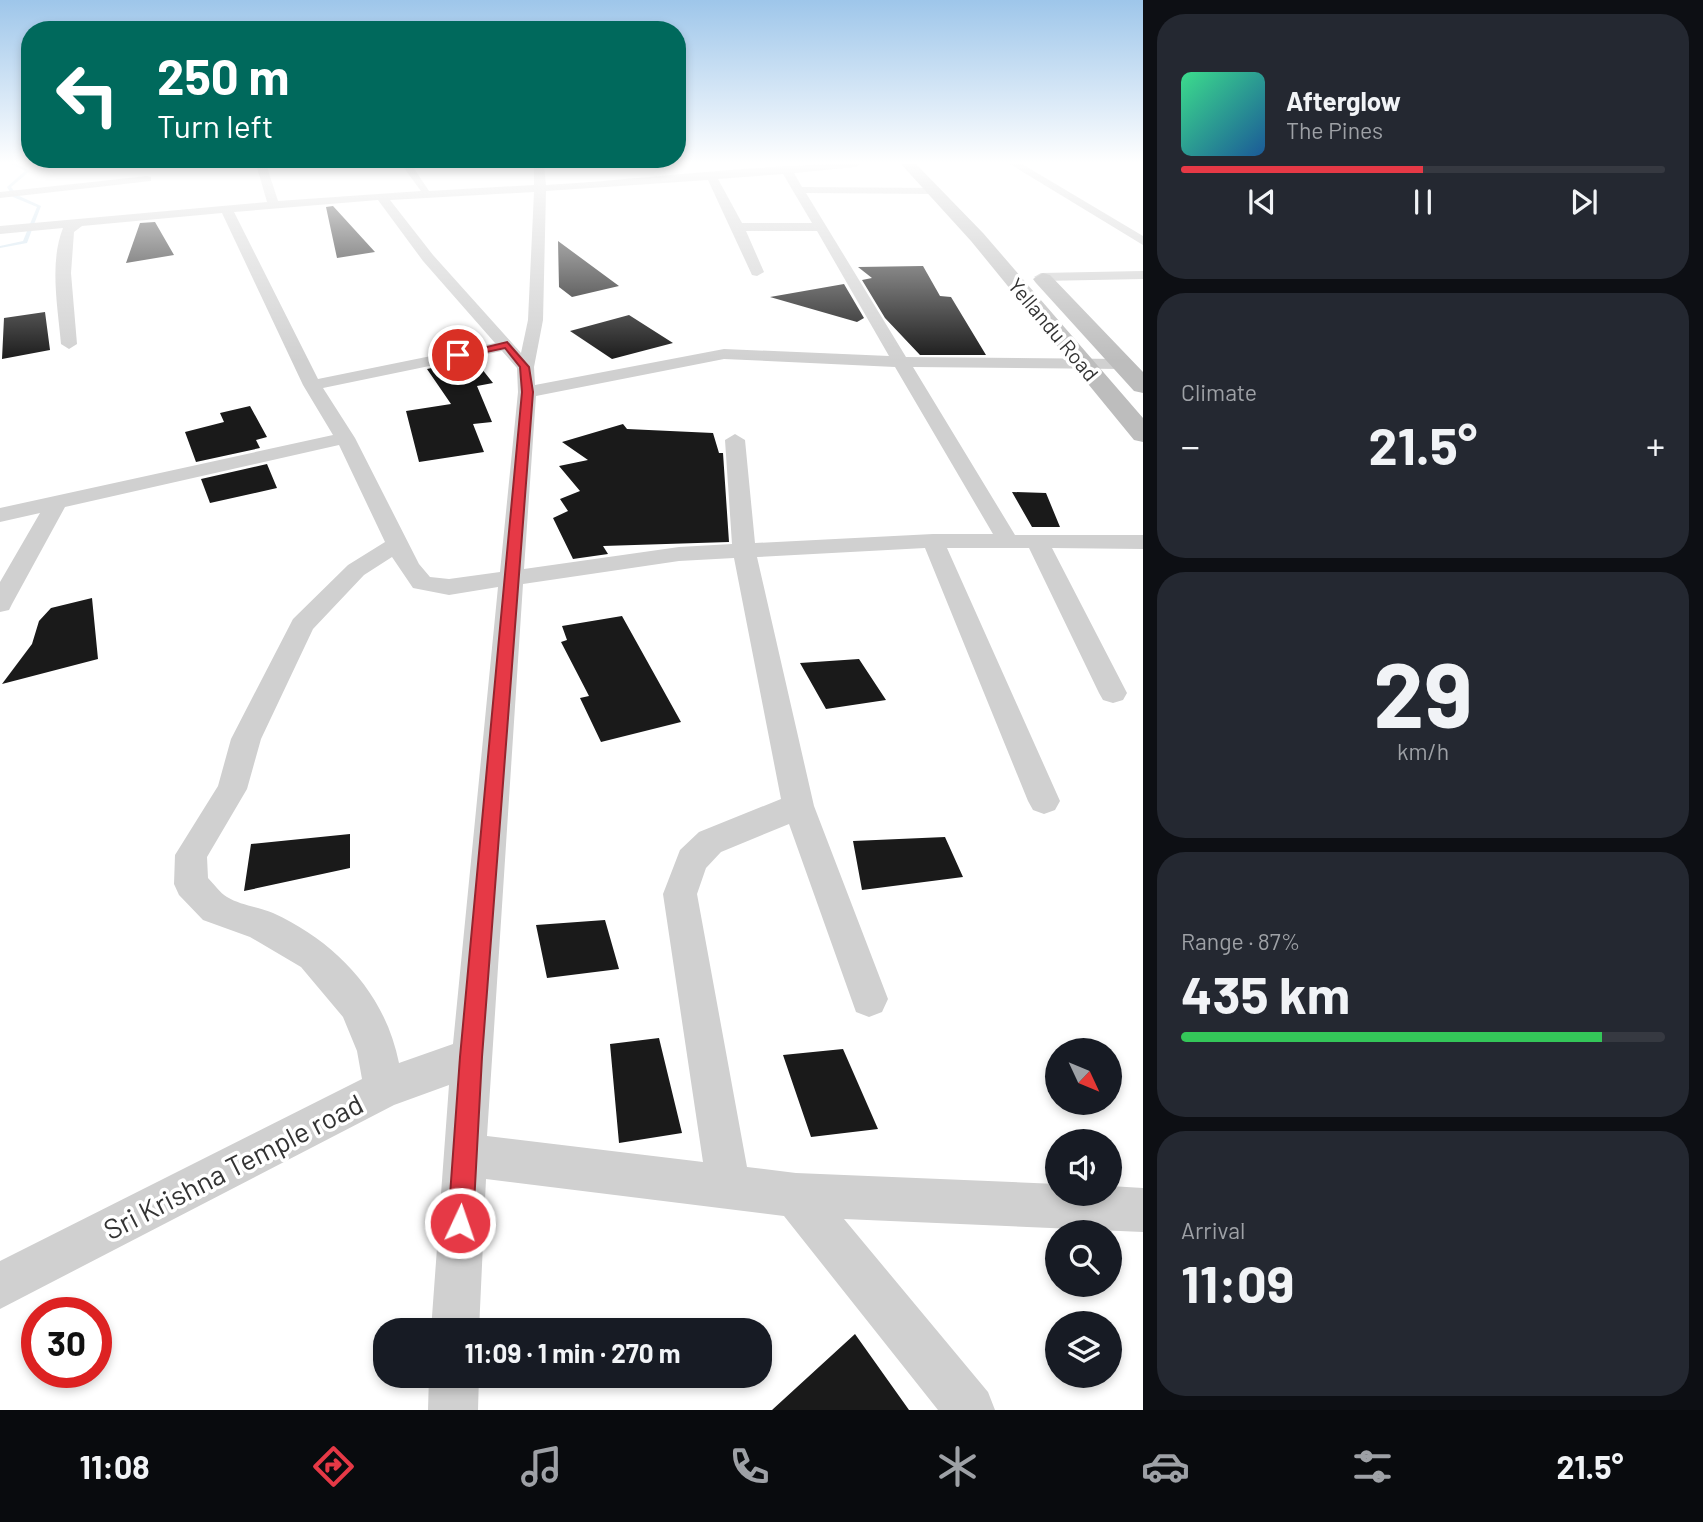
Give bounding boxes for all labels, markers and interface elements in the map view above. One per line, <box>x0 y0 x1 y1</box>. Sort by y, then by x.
text: 250 m <box>157 46 290 105</box>
icon: left <box>42 49 133 140</box>
text: Afterglow <box>1286 85 1401 116</box>
text: Turn left <box>157 106 274 144</box>
text: The Pines <box>1286 116 1383 144</box>
icon: previous <box>1243 183 1281 221</box>
icon: pause <box>1404 183 1442 221</box>
icon: next <box>1565 183 1603 221</box>
street label: Yellandu Road <box>1004 272 1104 386</box>
pin <box>428 325 488 385</box>
icon: arrive <box>439 336 477 374</box>
text: Climate <box>1181 378 1257 406</box>
text: 21.5° <box>1369 413 1477 475</box>
text: − <box>1181 422 1200 468</box>
text: + <box>1646 422 1665 468</box>
text: 29 <box>1373 637 1473 746</box>
text: km/h <box>1397 737 1449 765</box>
text: Range · 87% <box>1181 927 1300 955</box>
text: 435 km <box>1181 962 1350 1024</box>
north arrow <box>1045 1038 1122 1115</box>
map controls <box>1045 1038 1122 1388</box>
street label: Sri Krishna Temple road <box>98 1086 368 1246</box>
button: sound <box>1045 1129 1122 1206</box>
position arrow <box>423 1186 497 1260</box>
text: Arrival <box>1181 1216 1245 1244</box>
button: search <box>1045 1220 1122 1297</box>
text: 11:09 <box>1181 1251 1294 1313</box>
speed limit sign: 30 <box>21 1297 112 1388</box>
button: layers <box>1045 1311 1122 1388</box>
text: 11:09 · 1 min · 270 m <box>465 1337 680 1368</box>
icon: directions <box>309 1442 358 1491</box>
icon: music <box>517 1442 566 1491</box>
icon: phone <box>725 1442 774 1491</box>
icon: climate <box>933 1442 982 1491</box>
icon: car <box>1141 1442 1190 1491</box>
icon: filters <box>1348 1442 1397 1491</box>
text: 11:08 <box>79 1447 150 1485</box>
text: 21.5° <box>1556 1447 1623 1485</box>

